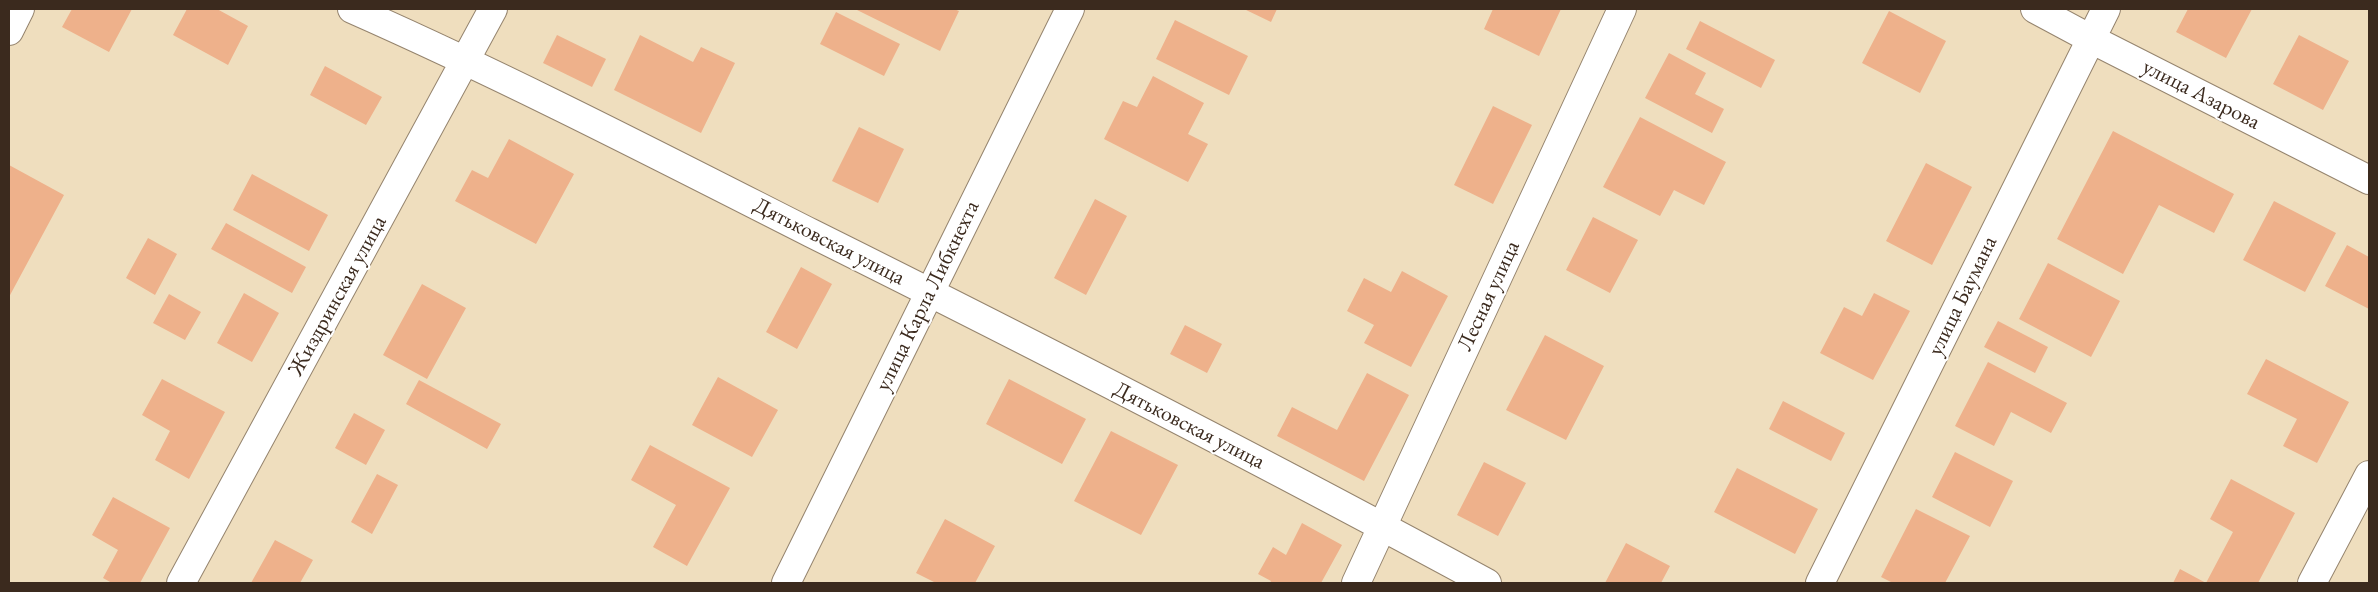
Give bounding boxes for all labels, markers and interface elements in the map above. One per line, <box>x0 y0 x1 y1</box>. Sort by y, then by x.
street label: улица Азарова <box>2138 54 2264 136</box>
street label: Дятьковская улица <box>749 192 909 292</box>
street label: улица Карла Либкнехта <box>870 196 986 396</box>
street label: Жиздринская улица <box>283 211 393 381</box>
street label: улица Баумана <box>1923 232 2003 360</box>
street label: Лесная улица <box>1452 237 1526 355</box>
street label: Дятьковская улица <box>1109 376 1269 476</box>

